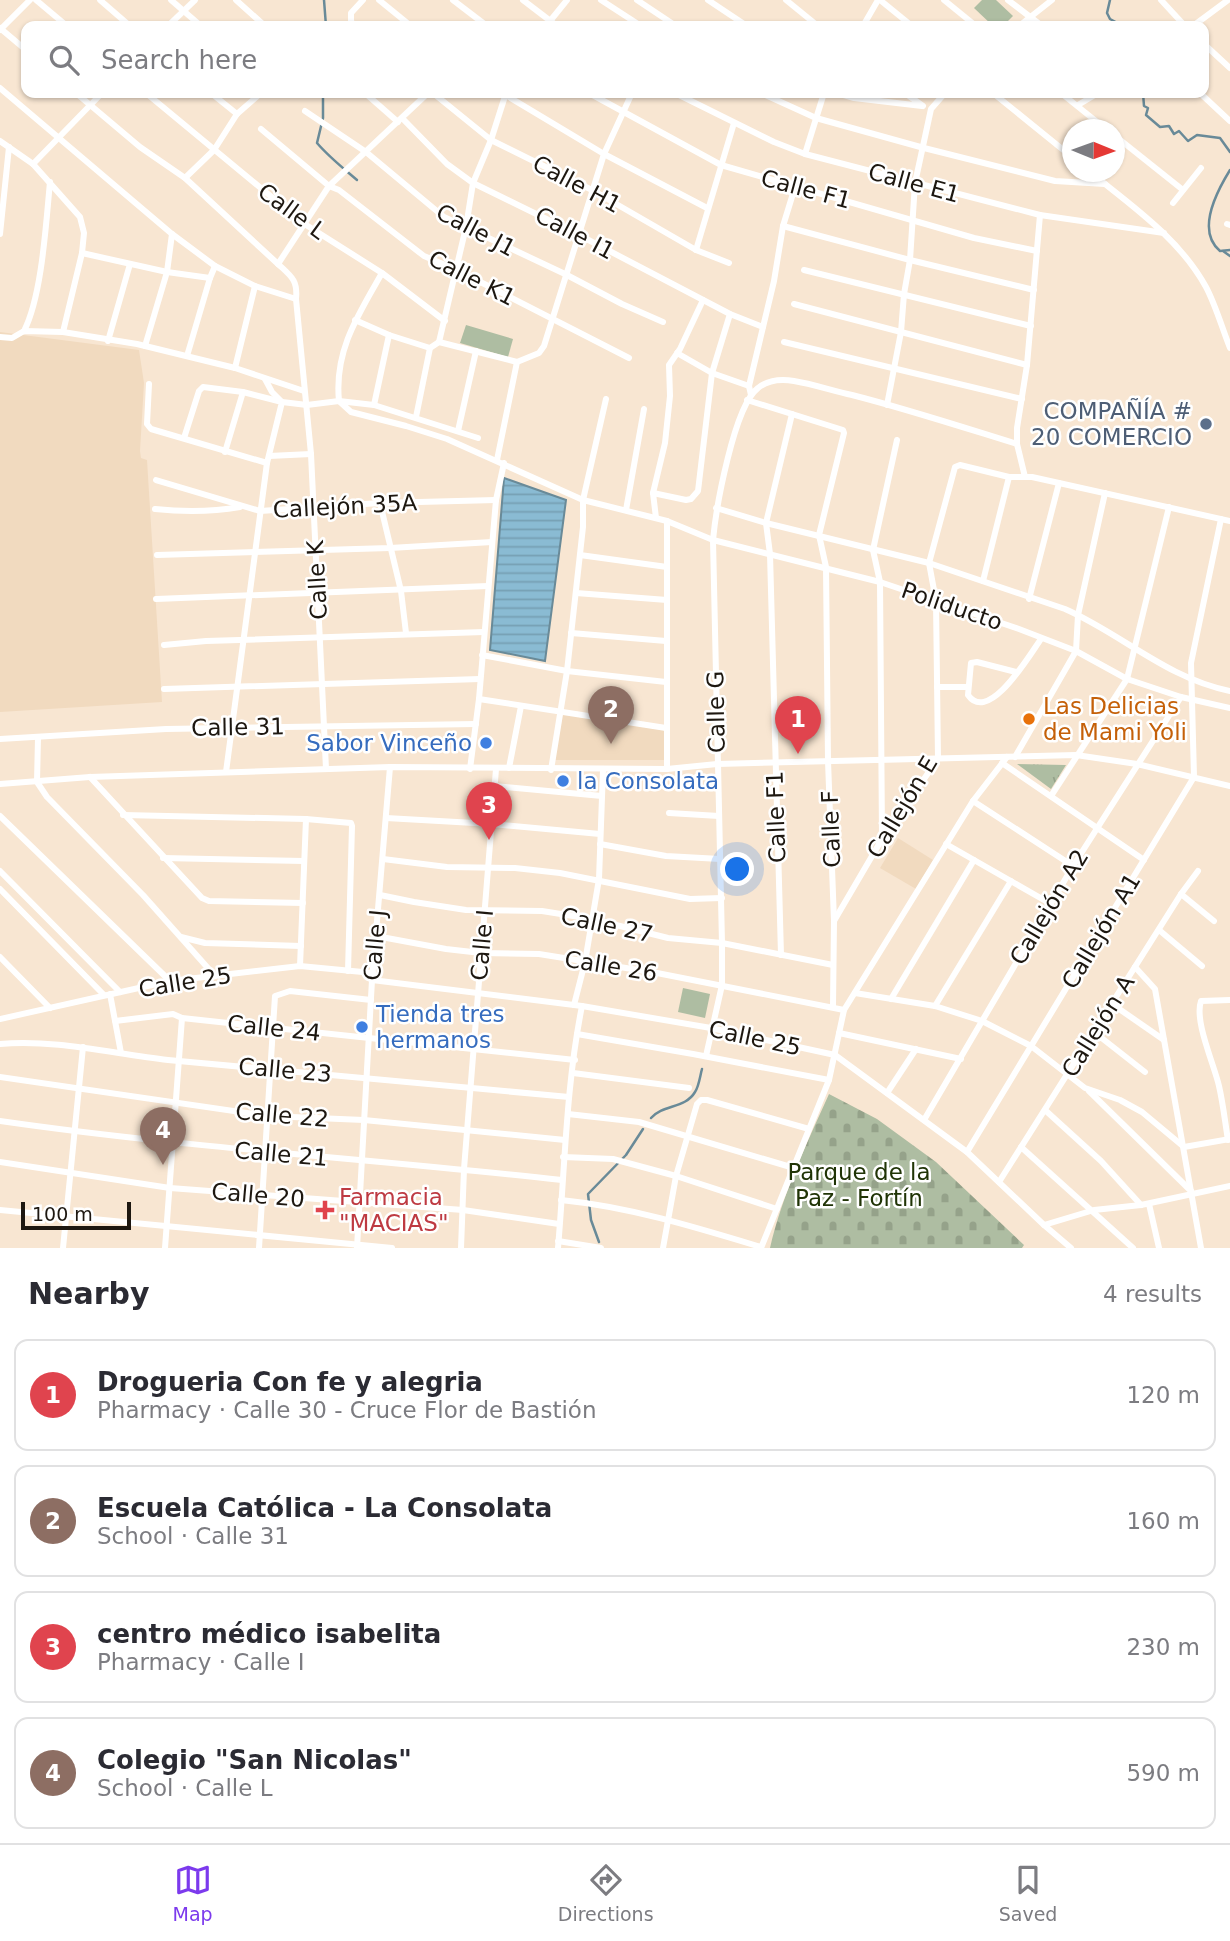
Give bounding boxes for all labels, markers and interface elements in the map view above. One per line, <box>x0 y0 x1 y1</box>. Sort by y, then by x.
search box <box>21 21 1209 98</box>
icon: search <box>45 41 83 79</box>
text: Search here <box>101 45 257 75</box>
north arrow <box>1062 119 1125 182</box>
street label: Calle H1 <box>528 150 626 218</box>
street label: Calle E1 <box>865 158 963 208</box>
street label: Calle F1 <box>758 165 854 213</box>
street label: Calle L <box>253 178 331 244</box>
street label: Calle J1 <box>432 198 520 262</box>
street label: Calle I1 <box>531 201 619 265</box>
street label: Calle K1 <box>424 245 520 311</box>
place label: COMPAÑÍA # 20 COMERCIO <box>1031 397 1192 450</box>
marker: COMPAÑÍA # 20 COMERCIO <box>1198 416 1214 432</box>
street label: Callejón 35A <box>272 489 418 523</box>
street label: Calle K <box>302 539 332 620</box>
street label: Poliducto <box>898 577 1006 635</box>
street label: Calle G <box>702 671 730 753</box>
pin: 2 <box>588 686 634 744</box>
place label: Las Delicias de Mami Yoli <box>1043 693 1187 745</box>
pin: 1 <box>775 696 821 754</box>
marker: Las Delicias de Mami Yoli <box>1021 711 1037 727</box>
street label: Calle 31 <box>191 713 285 741</box>
place label: Sabor Vinceño <box>306 730 472 756</box>
marker: Sabor Vinceño <box>478 735 494 751</box>
street label: Callejón E <box>862 751 942 863</box>
place label: la Consolata <box>577 768 719 794</box>
street label: Calle F1 <box>761 770 791 864</box>
marker: la Consolata <box>555 773 571 789</box>
pin: 3 <box>466 782 512 840</box>
street label: Calle F <box>817 790 845 868</box>
street label: Callejón A2 <box>1004 845 1094 969</box>
your location <box>720 852 754 886</box>
street label: Callejón A1 <box>1056 869 1146 993</box>
street label: Calle 27 <box>558 903 656 947</box>
street label: Calle J <box>359 908 391 982</box>
street label: Calle I <box>466 908 498 982</box>
street label: Calle 26 <box>563 946 659 986</box>
street label: Calle 25 <box>137 962 233 1002</box>
street label: Callejón A <box>1056 970 1140 1082</box>
place label: Tienda tres hermanos <box>375 1001 505 1053</box>
street label: Calle 24 <box>226 1010 322 1046</box>
street label: Calle 25 <box>706 1016 804 1060</box>
marker: Tienda tres hermanos <box>354 1019 370 1035</box>
street label: Calle 23 <box>237 1053 333 1087</box>
street label: Calle 22 <box>234 1098 330 1132</box>
pin: 4 <box>140 1107 186 1165</box>
street label: Calle 21 <box>233 1137 329 1171</box>
park label: Parque de la Paz - Fortín <box>787 1159 931 1211</box>
street label: Calle 20 <box>210 1178 306 1212</box>
place label: Farmacia "MACIAS" <box>339 1184 449 1236</box>
scale bar <box>21 1199 131 1231</box>
marker: Farmacia "MACIAS" <box>317 1202 333 1218</box>
text: 100 m <box>32 1203 93 1225</box>
text: Nearby <box>28 1276 150 1311</box>
text: 4 results <box>1103 1281 1202 1307</box>
text: Drogueria Con fe y alegria <box>97 1367 483 1397</box>
text: 1 <box>45 1382 61 1408</box>
text: 120 m <box>1126 1382 1200 1408</box>
text: Pharmacy · Calle 30 - Cruce Flor de Bastión <box>97 1397 597 1423</box>
text: Escuela Católica - La Consolata <box>97 1493 552 1523</box>
text: 2 <box>45 1508 61 1534</box>
text: 160 m <box>1126 1508 1200 1534</box>
text: School · Calle 31 <box>97 1523 289 1549</box>
text: centro médico isabelita <box>97 1619 441 1649</box>
text: 3 <box>45 1634 61 1660</box>
text: 230 m <box>1126 1634 1200 1660</box>
text: Pharmacy · Calle I <box>97 1649 304 1675</box>
text: Colegio "San Nicolas" <box>97 1745 412 1775</box>
text: 4 <box>45 1760 61 1786</box>
text: 590 m <box>1126 1760 1200 1786</box>
text: School · Calle L <box>97 1775 273 1801</box>
tab: Map <box>173 1861 213 1925</box>
tab: Directions <box>558 1861 654 1925</box>
tab: Saved <box>999 1861 1057 1925</box>

